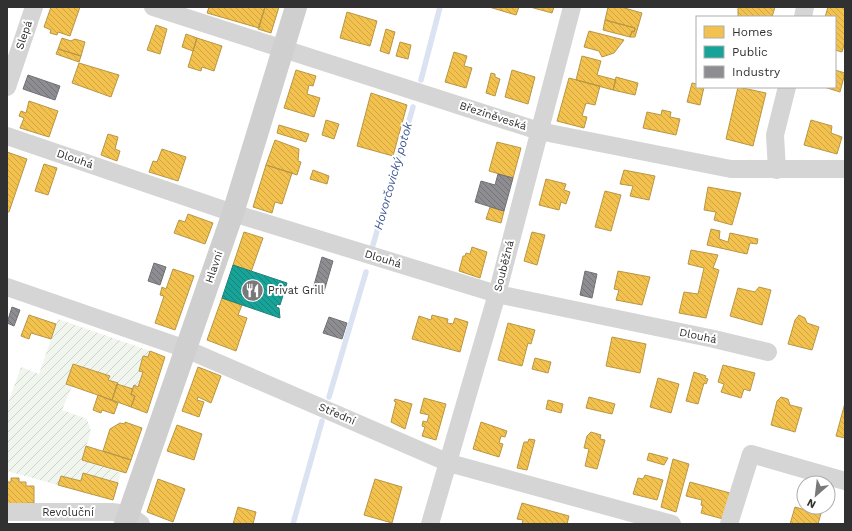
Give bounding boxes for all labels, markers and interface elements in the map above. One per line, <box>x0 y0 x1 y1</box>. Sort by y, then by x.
legend <box>696 16 836 88</box>
street label: Slepá <box>13 19 35 51</box>
text: Homes <box>732 25 773 39</box>
text: Public <box>732 45 768 59</box>
text: Industry <box>732 65 781 79</box>
street label: Březiněveská <box>458 99 528 133</box>
water label: Hovorčovický potok <box>371 120 415 231</box>
street label: Dlouhá <box>55 147 95 171</box>
street label: Souběžná <box>491 239 517 293</box>
street label: Dlouhá <box>363 247 403 271</box>
street label: Hlavní <box>203 249 226 285</box>
restaurant icon: Privat Grill <box>239 277 265 303</box>
place label: Privat Grill <box>268 284 325 297</box>
street label: Dlouhá <box>678 326 718 346</box>
street label: Střední <box>317 400 358 428</box>
north arrow <box>796 475 836 515</box>
text: N <box>805 496 818 511</box>
street label: Revoluční <box>42 506 94 519</box>

